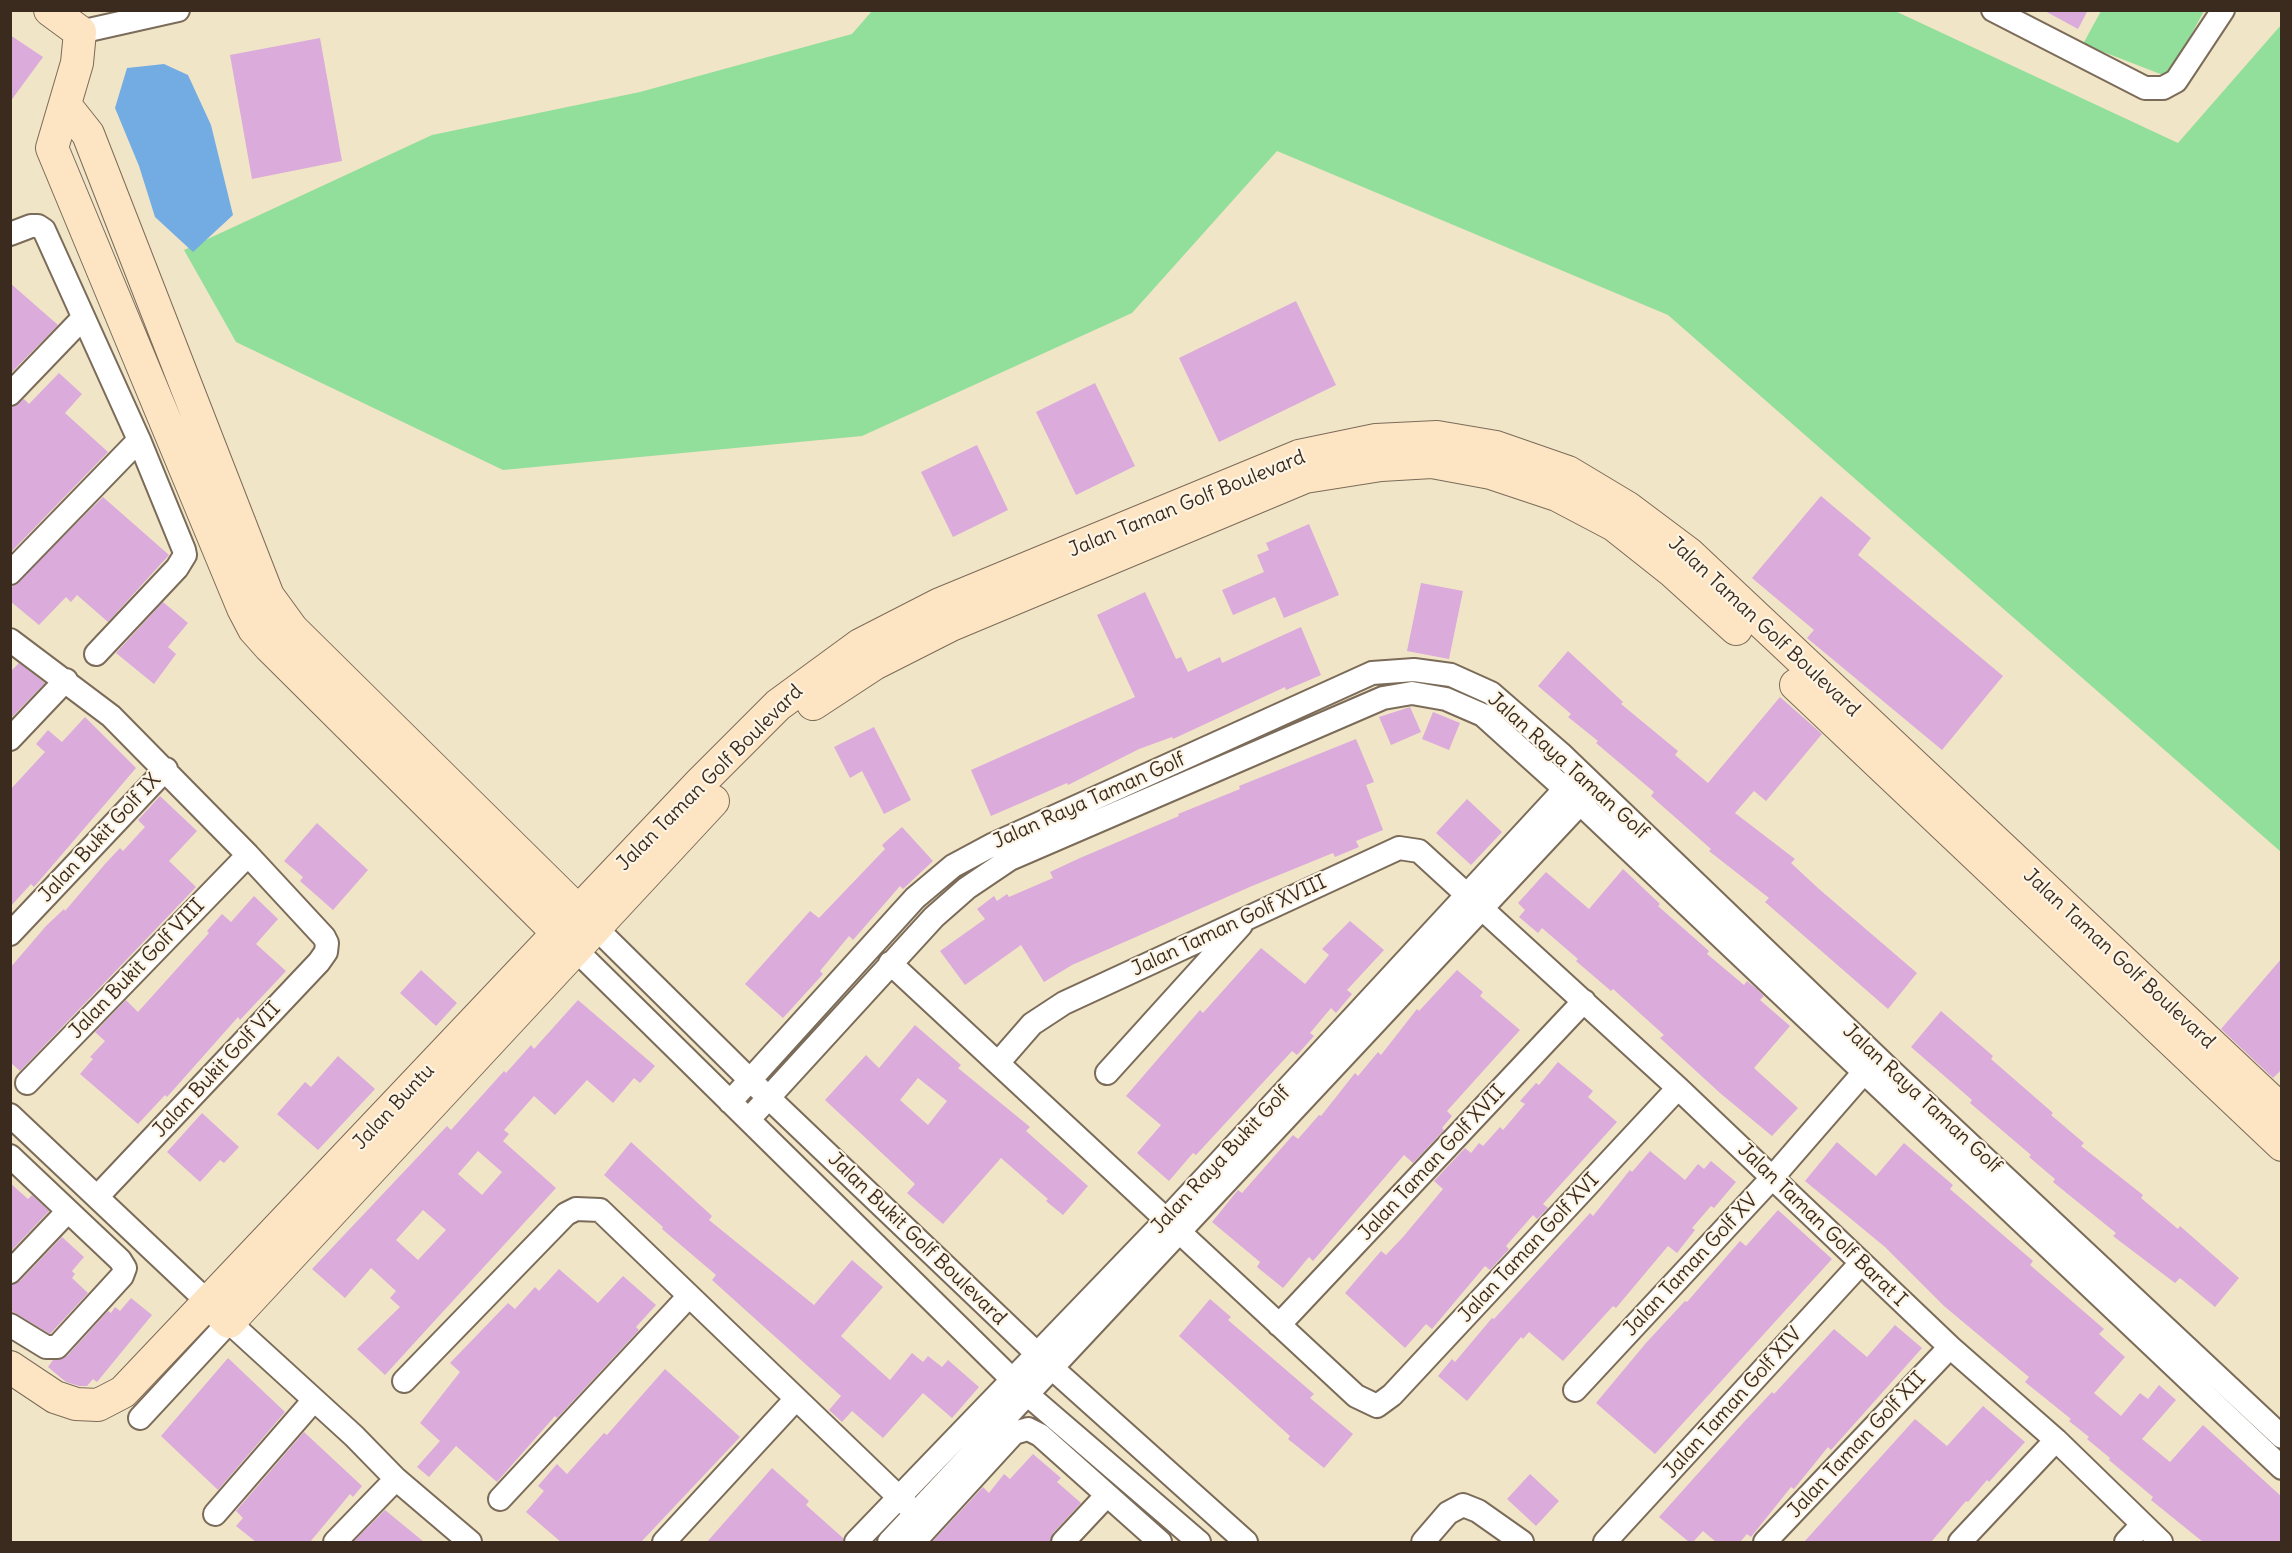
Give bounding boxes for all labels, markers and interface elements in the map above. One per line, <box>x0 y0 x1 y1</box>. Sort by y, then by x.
street label: Jalan Taman Golf Boulevard <box>1065 445 1309 563</box>
street label: Jalan Taman Golf Boulevard <box>1663 532 1865 722</box>
street label: Jalan Taman Golf Boulevard <box>612 680 808 876</box>
street label: Jalan Raya Taman Golf <box>1483 688 1653 844</box>
street label: Jalan Raya Taman Golf <box>989 748 1189 854</box>
street label: Jalan Bukit Golf IX <box>34 769 166 907</box>
street label: Jalan Taman Golf Boulevard <box>2018 864 2220 1054</box>
street label: Jalan Taman Golf XVIII <box>1128 870 1330 982</box>
street label: Jalan Bukit Golf VIII <box>64 894 210 1044</box>
street label: Jalan Bukit Golf VII <box>148 997 286 1143</box>
street label: Jalan Raya Taman Golf <box>1838 1019 2006 1179</box>
street label: Jalan Buntu <box>348 1059 440 1155</box>
street label: Jalan Taman Golf XVII <box>1354 1080 1510 1246</box>
street label: Jalan Raya Bukit Golf <box>1146 1081 1296 1239</box>
street label: Jalan Taman Golf Barat I <box>1733 1138 1911 1312</box>
street label: Jalan Bukit Golf Boulevard <box>823 1148 1011 1330</box>
street label: Jalan Taman Golf XVI <box>1454 1169 1604 1327</box>
street label: Jalan Taman Golf XV <box>1619 1189 1763 1341</box>
street label: Jalan Taman Golf XIV <box>1659 1323 1807 1483</box>
street label: Jalan Taman Golf XII <box>1783 1367 1931 1523</box>

